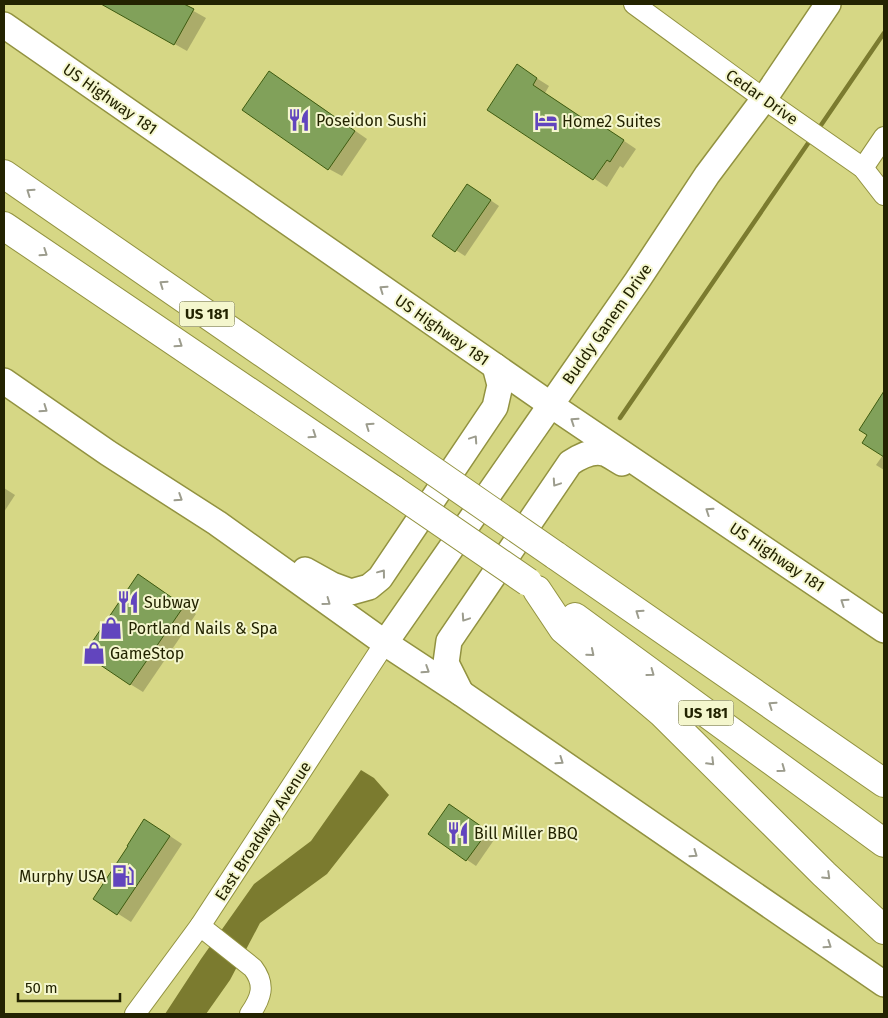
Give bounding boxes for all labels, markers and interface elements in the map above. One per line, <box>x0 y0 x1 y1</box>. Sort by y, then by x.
street label: US Highway 181 <box>59 60 161 138</box>
street label: Cedar Drive <box>722 65 802 129</box>
restaurant icon: Poseidon Sushi <box>286 107 312 133</box>
hotel icon: Home2 Suites <box>533 108 559 134</box>
place label: Poseidon Sushi <box>316 111 427 130</box>
place label: Home2 Suites <box>562 112 661 131</box>
one-way arrow <box>26 189 35 198</box>
one-way arrow <box>38 247 48 256</box>
street label: Buddy Ganem Drive <box>558 260 656 388</box>
one-way arrow <box>160 281 169 290</box>
one-way arrow <box>379 285 388 295</box>
street label: US Highway 181 <box>391 291 493 369</box>
road number: US 181 <box>180 302 234 326</box>
one-way arrow <box>173 338 182 347</box>
one-way arrow <box>38 403 48 412</box>
one-way arrow <box>570 418 580 427</box>
one-way arrow <box>365 423 375 432</box>
one-way arrow <box>308 429 317 438</box>
one-way arrow <box>468 435 477 445</box>
one-way arrow <box>553 478 562 487</box>
one-way arrow <box>174 492 183 502</box>
one-way arrow <box>705 508 714 518</box>
street label: US Highway 181 <box>726 518 828 596</box>
one-way arrow <box>376 569 385 579</box>
restaurant icon: Subway <box>115 589 141 615</box>
place label: Subway <box>144 593 199 612</box>
one-way arrow <box>321 596 331 605</box>
one-way arrow <box>840 599 850 608</box>
one-way arrow <box>635 609 644 619</box>
one-way arrow <box>462 612 471 622</box>
shop icon: Portland Nails & Spa <box>98 615 124 641</box>
place label: Portland Nails & Spa <box>128 619 278 638</box>
shop icon: GameStop <box>81 640 107 666</box>
place label: GameStop <box>110 644 184 663</box>
one-way arrow <box>586 647 595 656</box>
one-way arrow <box>420 664 429 673</box>
one-way arrow <box>645 667 655 676</box>
road number: US 181 <box>678 700 734 726</box>
one-way arrow <box>768 702 778 711</box>
one-way arrow <box>554 755 564 764</box>
one-way arrow <box>706 756 715 765</box>
street label: East Broadway Avenue <box>211 758 315 904</box>
one-way arrow <box>777 763 786 772</box>
restaurant icon: Bill Miller BBQ <box>445 820 471 846</box>
place label: Bill Miller BBQ <box>474 824 578 843</box>
one-way arrow <box>688 848 697 857</box>
fuel station icon: Murphy USA <box>110 863 136 889</box>
place label: Murphy USA <box>19 867 107 886</box>
one-way arrow <box>821 870 830 879</box>
one-way arrow <box>822 939 831 949</box>
scale bar <box>18 970 120 1002</box>
text: 50 m <box>25 979 58 997</box>

